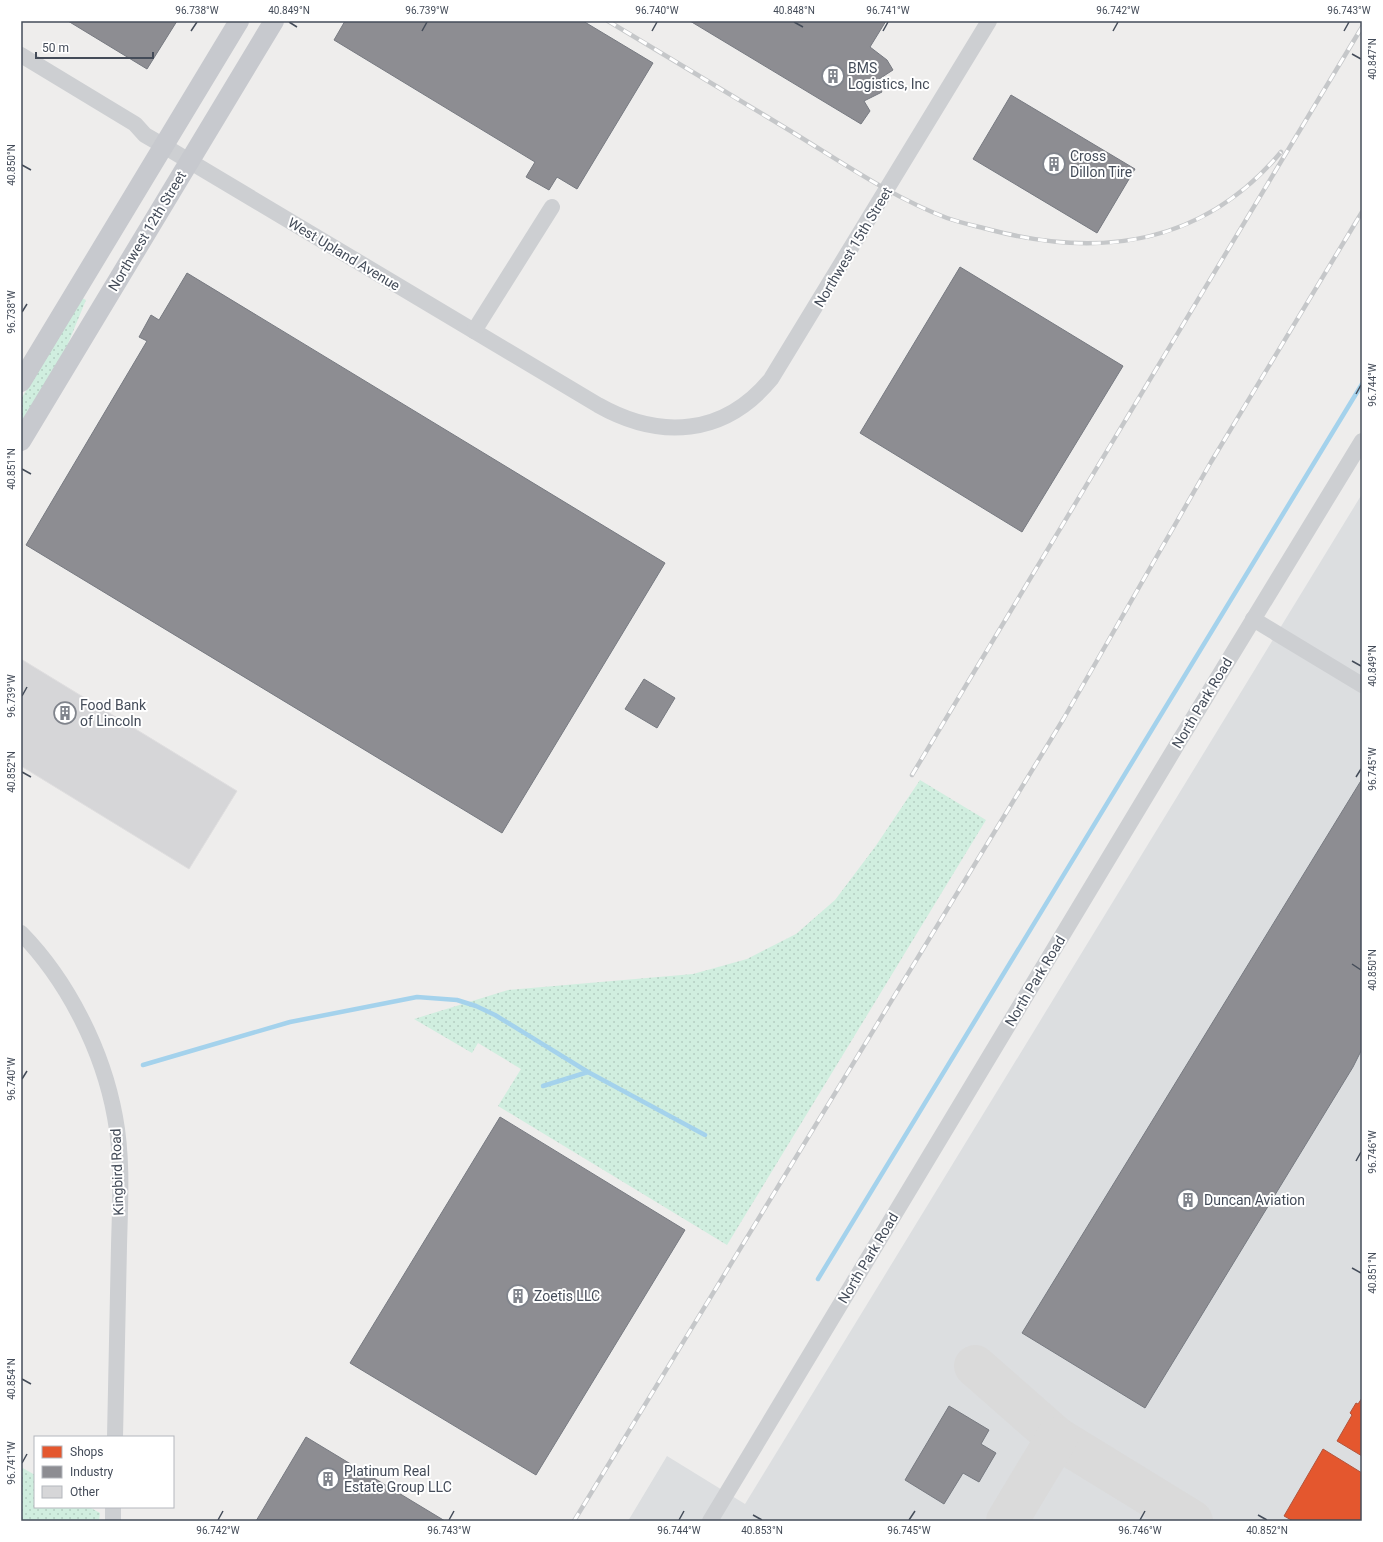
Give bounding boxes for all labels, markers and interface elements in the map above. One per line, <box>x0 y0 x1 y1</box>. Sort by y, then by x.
text: 96.738°W <box>175 5 219 16</box>
text: 40.849°N <box>268 5 310 16</box>
text: 96.739°W <box>405 5 449 16</box>
text: 96.740°W <box>635 5 679 16</box>
text: 40.848°N <box>773 5 815 16</box>
text: 96.741°W <box>866 5 910 16</box>
text: 96.742°W <box>1096 5 1140 16</box>
text: 96.743°W <box>1327 5 1371 16</box>
scale bar <box>36 34 153 60</box>
text: 40.847°N <box>1367 38 1378 80</box>
text: 50 m <box>42 41 69 55</box>
place label: BMS Logistics, Inc <box>848 60 930 92</box>
building icon: BMS Logistics, Inc <box>820 63 846 89</box>
text: 40.850°N <box>6 144 17 186</box>
place label: Cross Dillon Tire <box>1070 148 1132 180</box>
building icon: Cross Dillon Tire <box>1041 151 1067 177</box>
street label: Northwest 12th Street <box>105 168 189 294</box>
street label: Northwest 15th Street <box>811 184 895 310</box>
street label: West Upland Avenue <box>285 214 403 294</box>
text: 96.738°W <box>6 290 17 334</box>
text: 96.744°W <box>1367 363 1378 407</box>
text: 40.851°N <box>6 448 17 490</box>
text: 40.849°N <box>1367 645 1378 687</box>
street label: North Park Road <box>1169 655 1235 751</box>
text: 96.739°W <box>6 674 17 718</box>
place label: Food Bank of Lincoln <box>80 697 147 729</box>
building icon: Food Bank of Lincoln <box>52 700 78 726</box>
text: 96.745°W <box>1367 747 1378 791</box>
text: 40.852°N <box>6 751 17 793</box>
street label: North Park Road <box>1002 933 1068 1029</box>
text: 40.850°N <box>1367 949 1378 991</box>
text: 96.740°W <box>6 1057 17 1101</box>
street label: Kingbird Road <box>107 1128 127 1216</box>
text: 96.746°W <box>1367 1130 1378 1174</box>
building icon: Duncan Aviation <box>1175 1187 1201 1213</box>
place label: Duncan Aviation <box>1204 1192 1305 1208</box>
street label: North Park Road <box>835 1210 901 1306</box>
text: 40.851°N <box>1367 1252 1378 1294</box>
building icon: Zoetis LLC <box>505 1283 531 1309</box>
place label: Zoetis LLC <box>534 1288 600 1304</box>
text: 40.854°N <box>6 1358 17 1400</box>
legend <box>34 1436 174 1508</box>
text: 96.741°W <box>6 1441 17 1485</box>
text: Shops <box>70 1445 104 1459</box>
place label: Platinum Real Estate Group LLC <box>344 1463 452 1495</box>
text: Industry <box>70 1465 114 1479</box>
building icon: Platinum Real Estate Group LLC <box>315 1466 341 1492</box>
text: Other <box>70 1485 99 1499</box>
text: 96.742°W <box>196 1525 240 1536</box>
text: 96.743°W <box>427 1525 471 1536</box>
text: 96.744°W <box>657 1525 701 1536</box>
text: 40.853°N <box>741 1525 783 1536</box>
text: 96.745°W <box>887 1525 931 1536</box>
text: 96.746°W <box>1118 1525 1162 1536</box>
text: 40.852°N <box>1246 1525 1288 1536</box>

